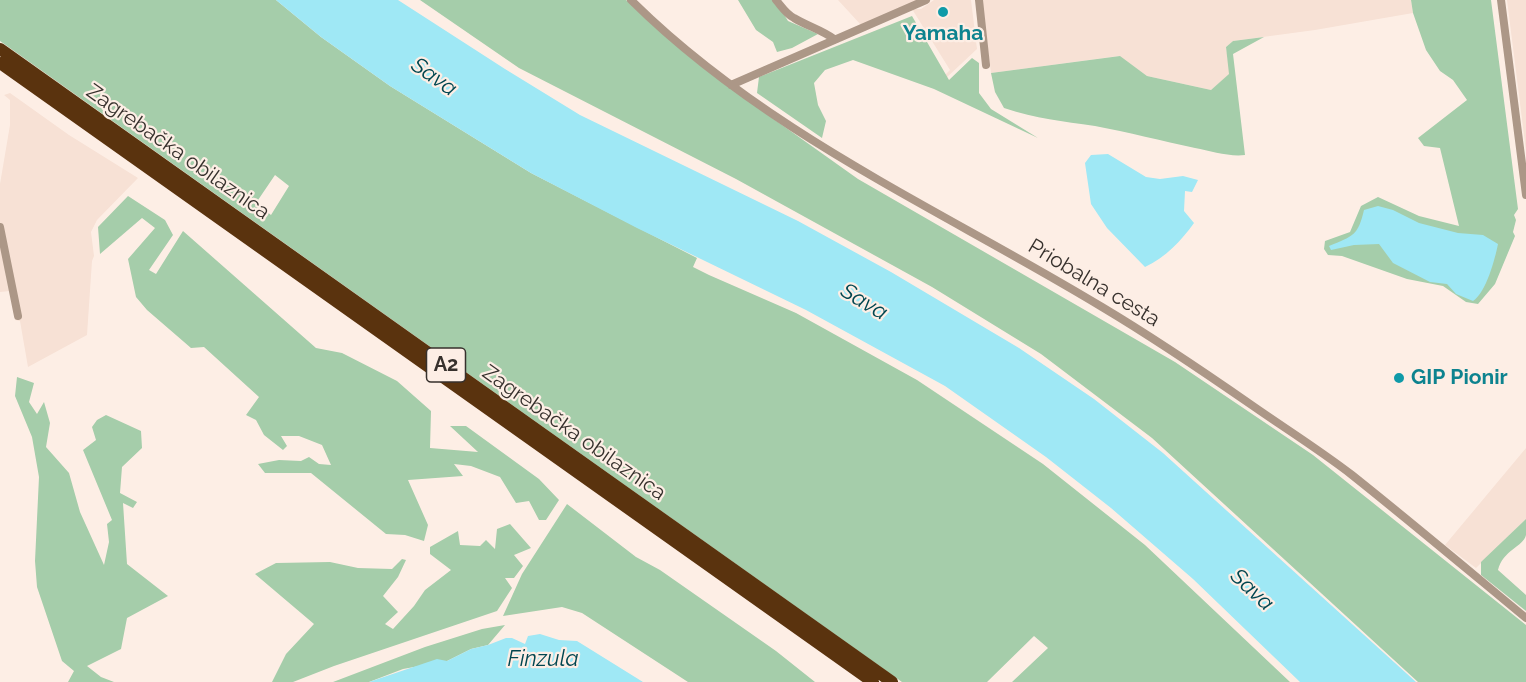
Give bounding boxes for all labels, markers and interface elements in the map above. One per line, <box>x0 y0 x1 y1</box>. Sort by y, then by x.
marker: Yamaha <box>936 5 950 19</box>
place label: Yamaha <box>903 21 983 47</box>
water label: Sava <box>406 52 462 102</box>
street label: Zagrebačka obilaznica <box>81 79 275 225</box>
street label: Priobalna cesta <box>1024 234 1164 332</box>
water label: Sava <box>836 278 892 326</box>
road number: A2 <box>426 348 466 382</box>
street label: Zagrebačka obilaznica <box>477 360 671 506</box>
place label: GIP Pionir <box>1411 365 1508 391</box>
marker: GIP Pionir <box>1392 371 1406 385</box>
water label: Sava <box>1225 563 1279 617</box>
water label: Finzula <box>507 646 579 672</box>

